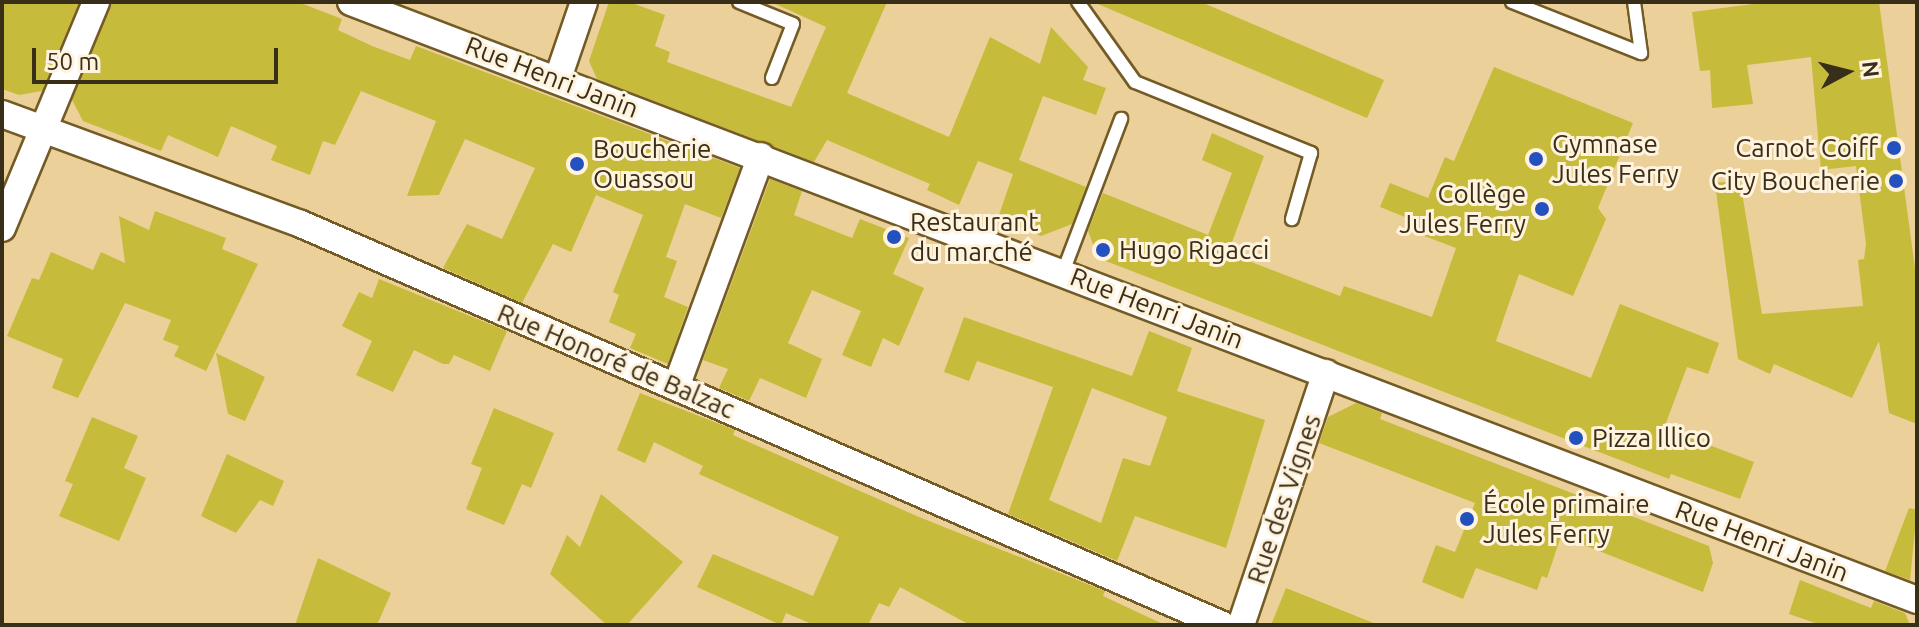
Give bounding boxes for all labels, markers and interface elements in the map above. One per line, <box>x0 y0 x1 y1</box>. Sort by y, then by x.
street label: Rue Henri Janin <box>461 30 643 124</box>
scale bar <box>36 32 282 82</box>
north arrow <box>1807 32 1887 112</box>
text: 50 m <box>46 48 99 75</box>
text: N <box>1858 59 1885 79</box>
place label: Gymnase Jules Ferry <box>1552 128 1679 190</box>
place label: Carnot Coiff <box>1735 132 1878 164</box>
place label: Boucherie Ouassou <box>593 133 711 194</box>
marker: Carnot Coiff <box>1885 139 1903 157</box>
marker: Gymnase Jules Ferry <box>1527 150 1545 168</box>
marker: Boucherie Ouassou <box>568 155 586 173</box>
place label: City Boucherie <box>1711 165 1880 197</box>
marker: City Boucherie <box>1887 172 1905 190</box>
place label: Collège Jules Ferry <box>1399 178 1526 240</box>
marker: Collège Jules Ferry <box>1533 200 1551 218</box>
place label: Restaurant du marché <box>910 206 1038 268</box>
marker: Restaurant du marché <box>885 228 903 246</box>
place label: Hugo Rigacci <box>1119 234 1269 266</box>
marker: Hugo Rigacci <box>1094 241 1112 259</box>
street label: Rue Henri Janin <box>1066 261 1248 355</box>
street label: Rue Honoré de Balzac <box>493 297 739 425</box>
street label: Rue des Vignes <box>1240 410 1328 588</box>
place label: Pizza Illico <box>1592 422 1711 454</box>
marker: Pizza Illico <box>1567 429 1585 447</box>
place label: École primaire Jules Ferry <box>1483 488 1650 550</box>
street label: Rue Henri Janin <box>1671 494 1853 588</box>
marker: École primaire Jules Ferry <box>1458 510 1476 528</box>

